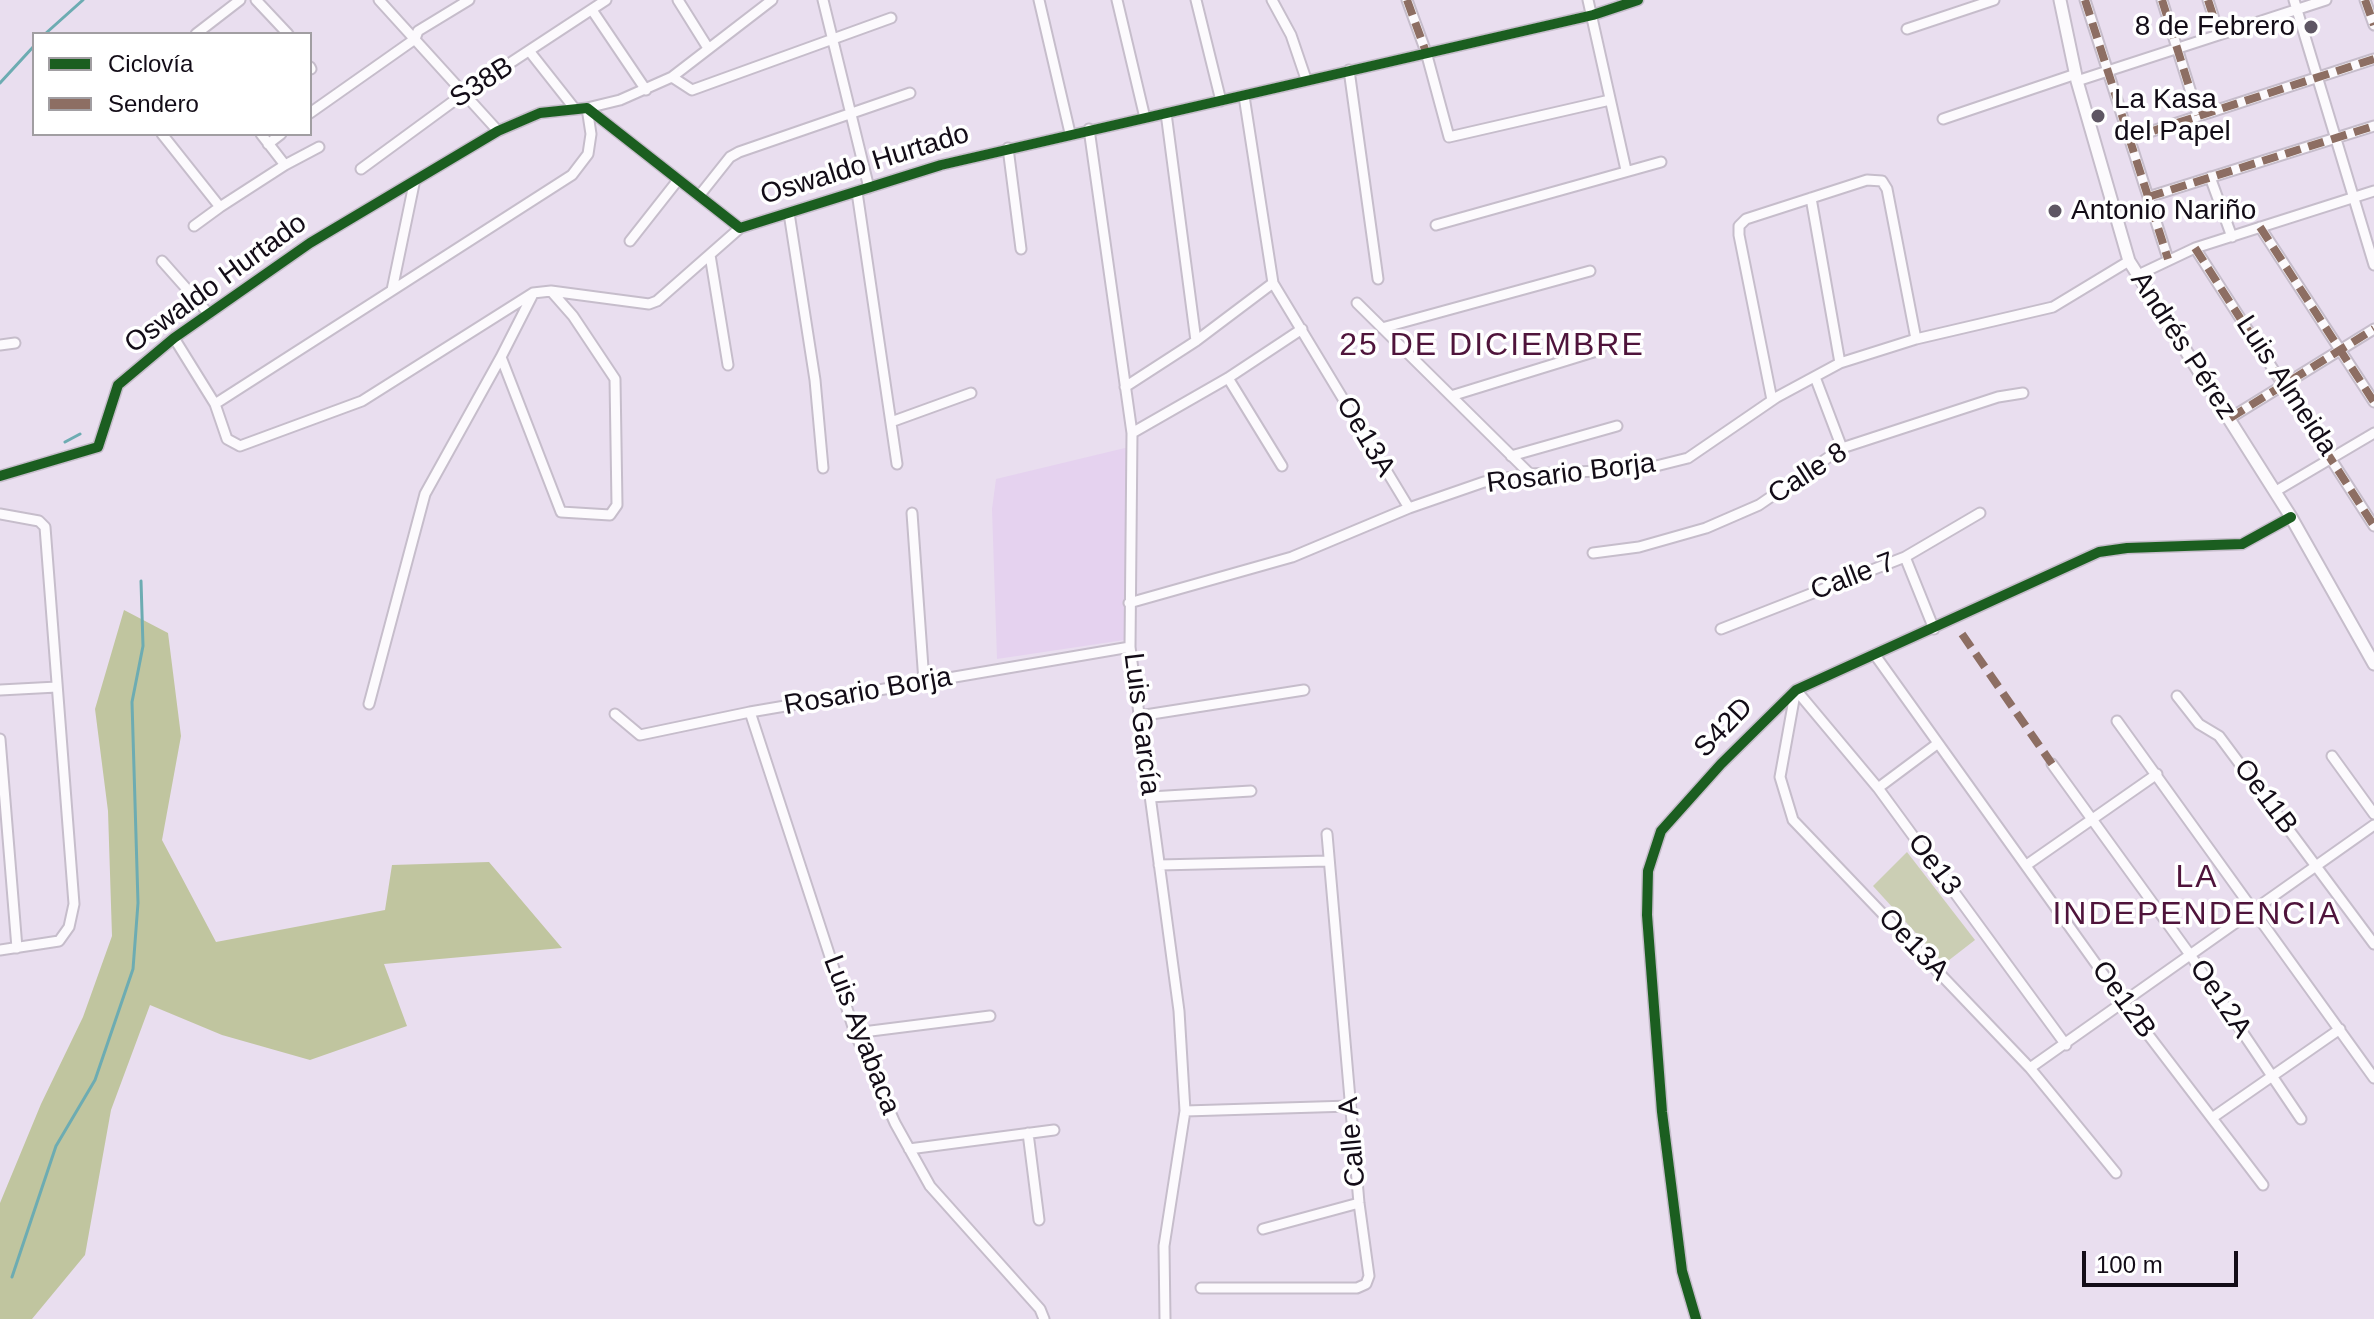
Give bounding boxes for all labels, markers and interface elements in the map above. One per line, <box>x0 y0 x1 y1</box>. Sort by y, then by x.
place label: 8 de Febrero <box>2135 10 2295 44</box>
marker: 8 de Febrero <box>2302 18 2320 36</box>
legend <box>32 32 312 136</box>
text: Ciclovía <box>108 50 193 77</box>
street label: S38B <box>444 50 520 116</box>
place label: La Kasa del Papel <box>2114 83 2231 149</box>
text: Sendero <box>108 90 199 117</box>
marker: La Kasa del Papel <box>2089 107 2107 125</box>
street label: Oswaldo Hurtado <box>757 117 973 213</box>
place label: Antonio Nariño <box>2071 194 2256 228</box>
marker: Antonio Nariño <box>2046 202 2064 220</box>
street label: Oswaldo Hurtado <box>119 207 313 361</box>
street label: Andrés Pérez <box>2123 266 2243 426</box>
street label: Luis Almeida <box>2228 310 2344 462</box>
district label: 25 DE DICIEMBRE <box>1339 327 1645 365</box>
street label: Oe13A <box>1328 391 1402 483</box>
street label: Calle 8 <box>1762 436 1854 512</box>
street label: Rosario Borja <box>1485 447 1657 501</box>
street label: Calle 7 <box>1806 546 1900 608</box>
street label: Luis García <box>1116 651 1166 797</box>
street label: Rosario Borja <box>782 661 954 723</box>
street label: S42D <box>1688 691 1760 765</box>
street label: Oe11B <box>2226 753 2304 841</box>
street label: Oe13 <box>1900 828 1968 902</box>
district label: LA INDEPENDENCIA <box>2052 859 2342 934</box>
street label: Oe13A <box>1871 902 1955 988</box>
street label: Luis Ayabaca <box>815 951 907 1119</box>
street label: Oe12A <box>2182 953 2258 1045</box>
street label: Oe12B <box>2084 955 2162 1045</box>
street label: Calle A <box>1332 1096 1374 1188</box>
scale bar <box>2086 1235 2242 1285</box>
text: 100 m <box>2096 1251 2163 1278</box>

